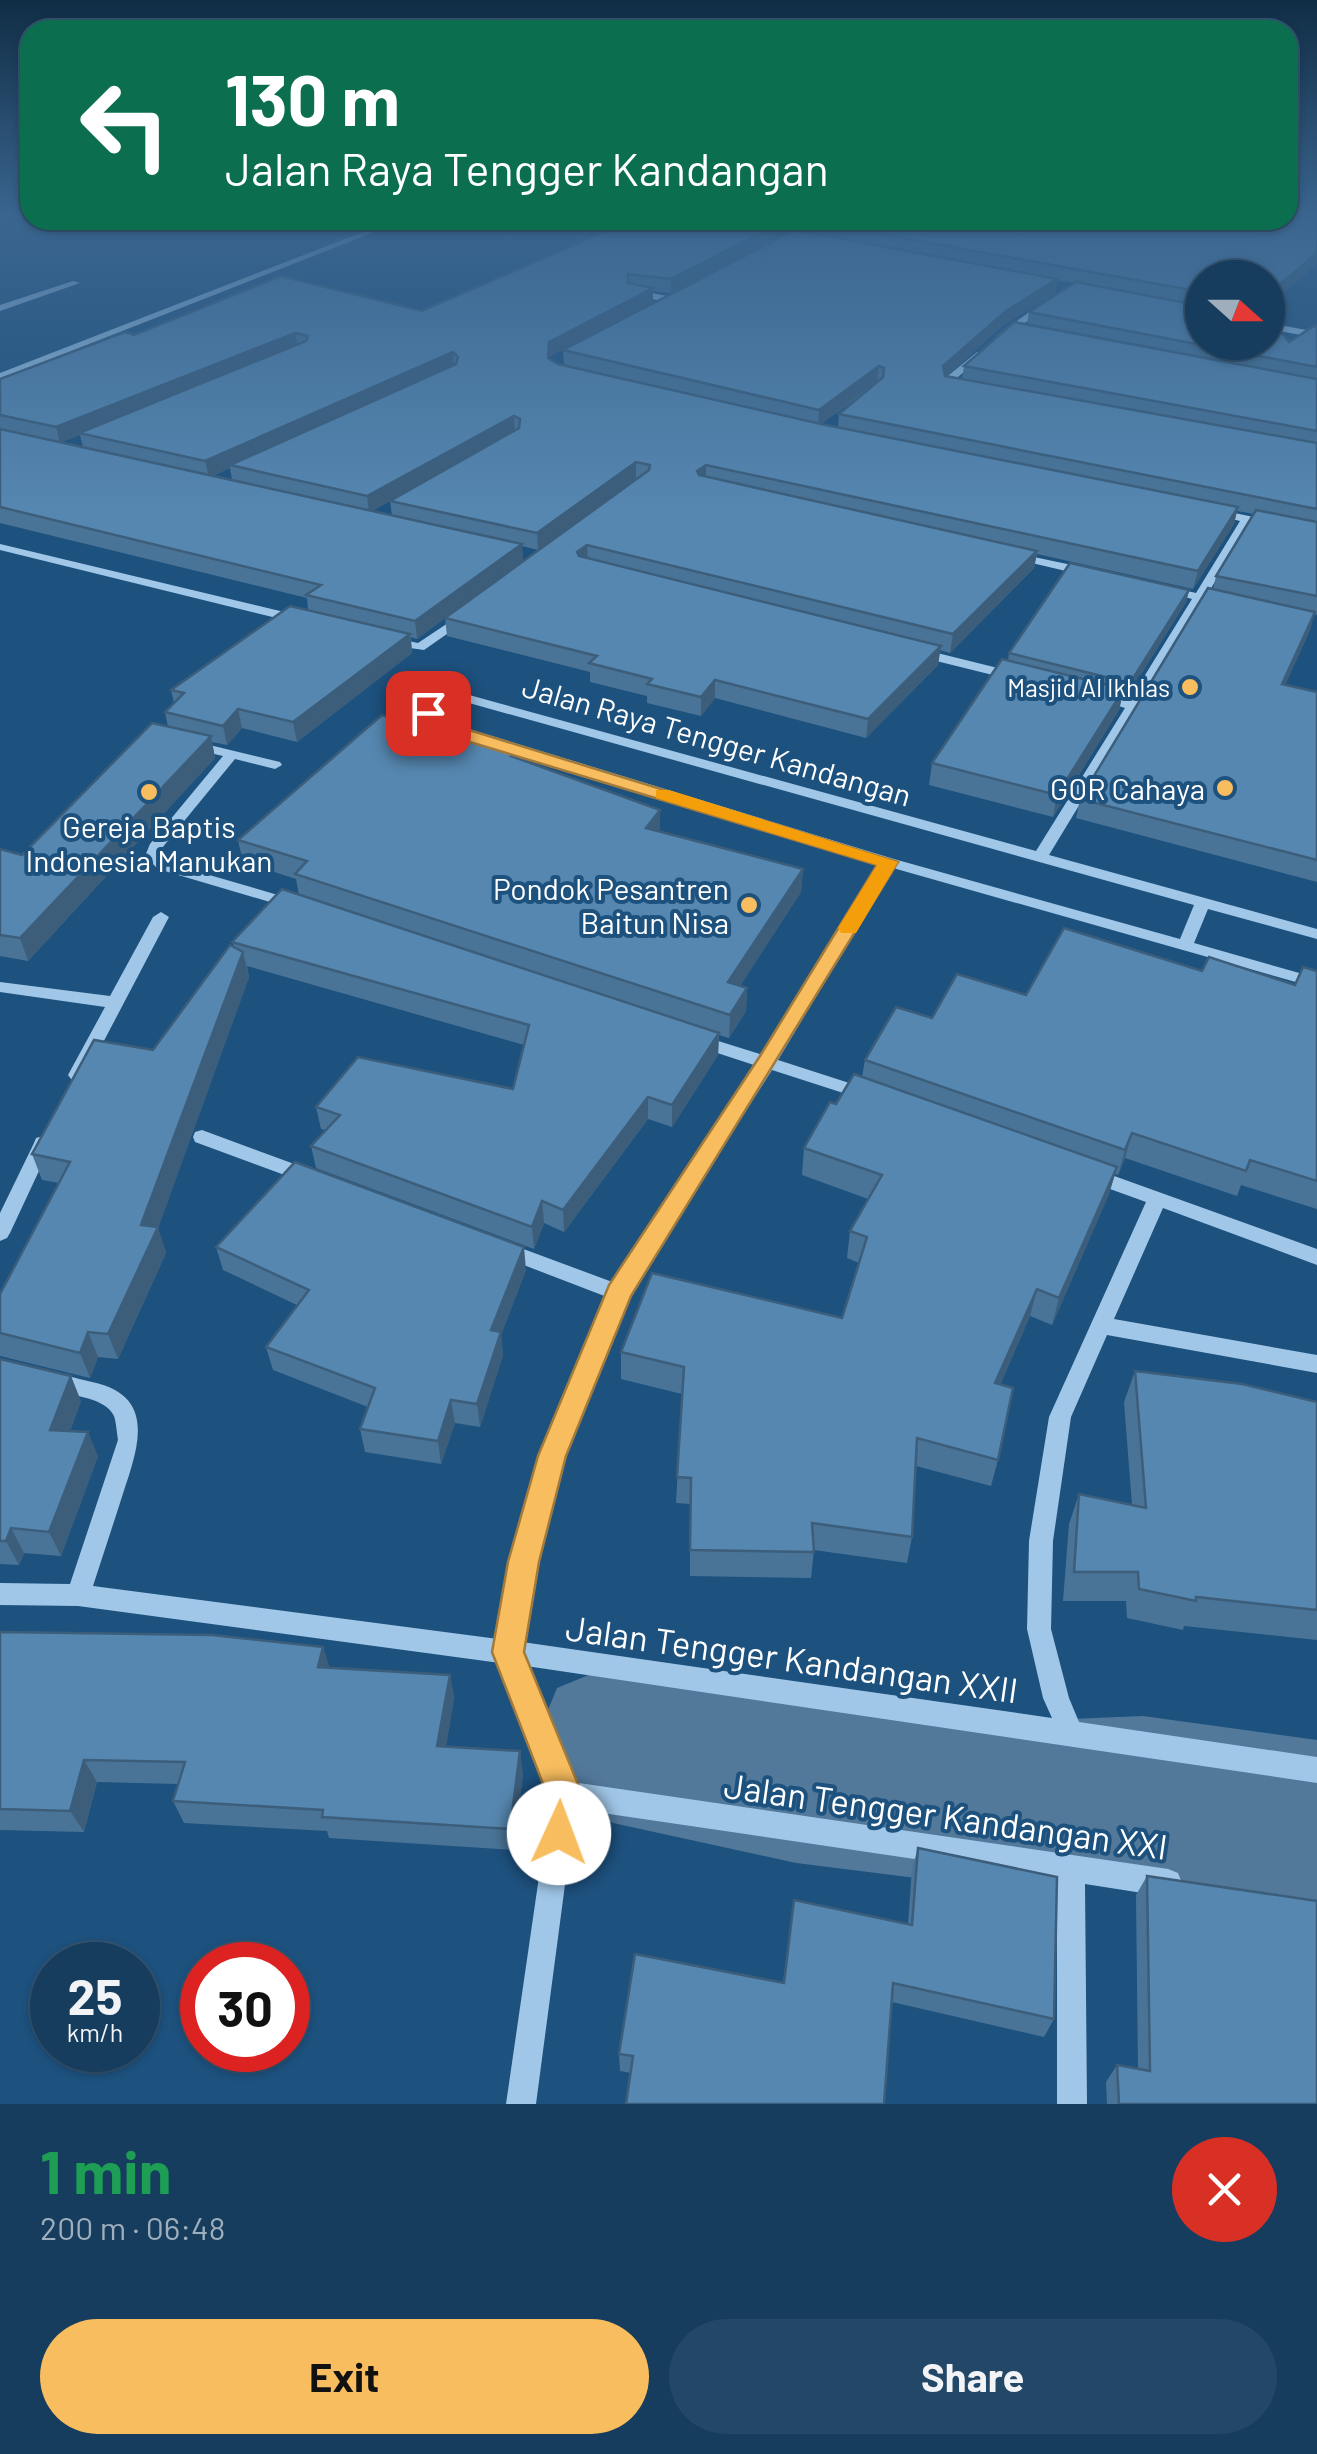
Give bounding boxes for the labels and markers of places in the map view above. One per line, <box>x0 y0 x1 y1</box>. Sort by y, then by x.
pin <box>386 671 471 756</box>
place label: Masjid Al Ikhlas <box>1007 672 1170 702</box>
marker: Masjid Al Ikhlas <box>1179 676 1201 698</box>
place label: GOR Cahaya <box>1050 770 1205 806</box>
marker: GOR Cahaya <box>1214 777 1236 799</box>
marker: Gereja Baptis Indonesia Manukan <box>138 781 160 803</box>
place label: Gereja Baptis Indonesia Manukan <box>26 808 272 878</box>
place label: Pondok Pesantren Baitun Nisa <box>493 870 729 940</box>
marker: Pondok Pesantren Baitun Nisa <box>738 894 760 916</box>

